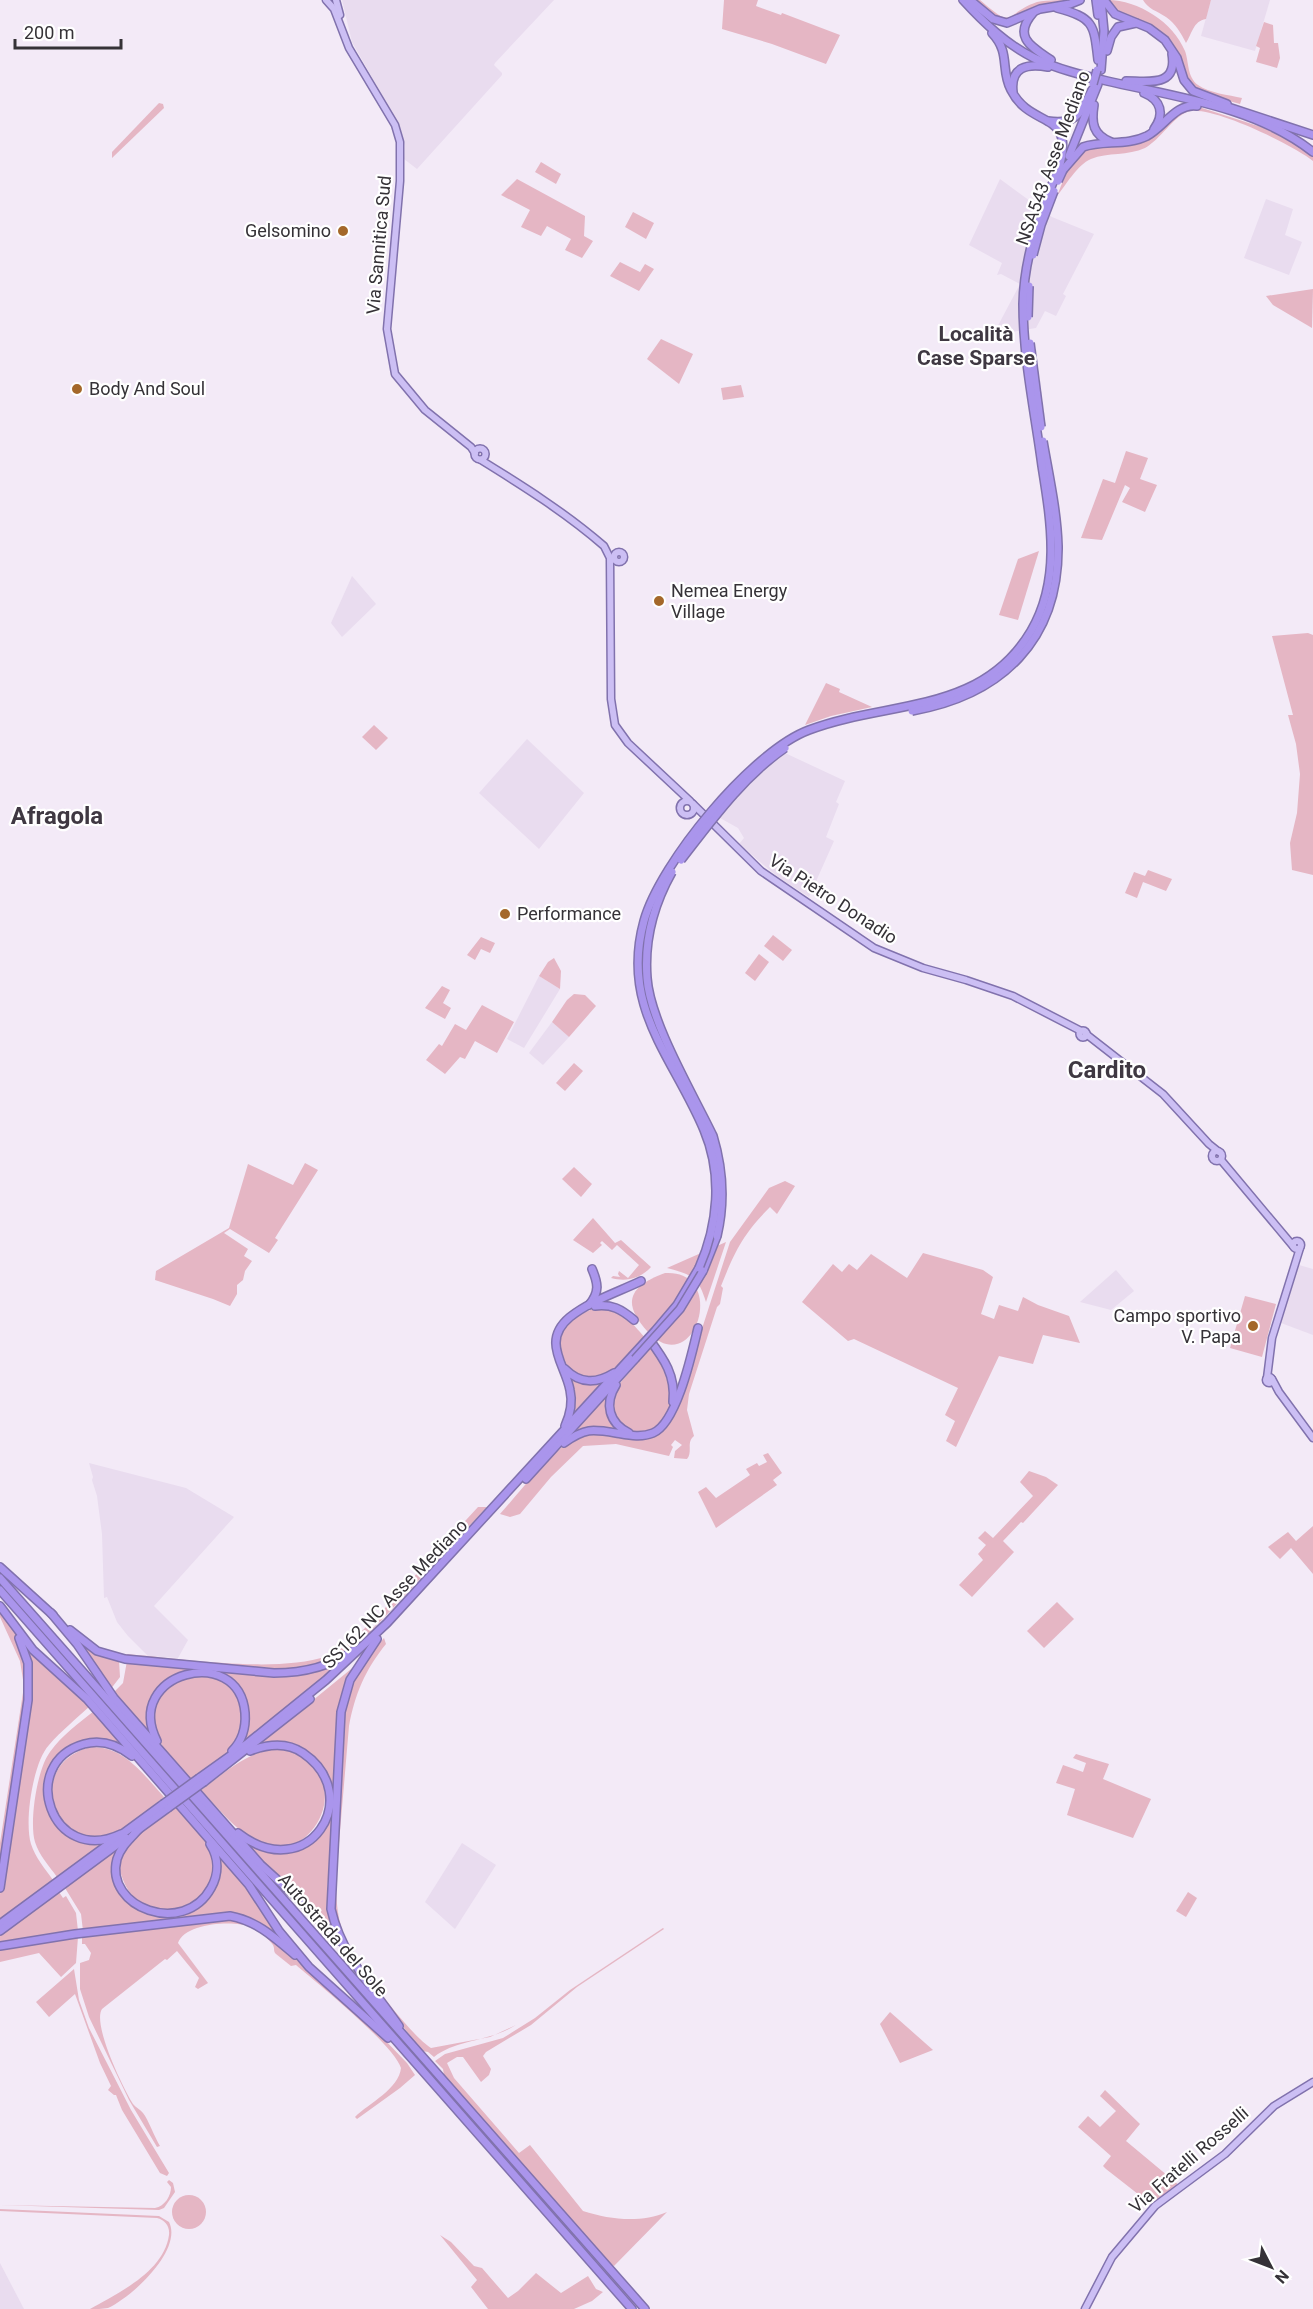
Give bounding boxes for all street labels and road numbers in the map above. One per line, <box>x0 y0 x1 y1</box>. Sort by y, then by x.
street label: NSA543 Asse Mediano <box>1011 68 1094 248</box>
street label: Via Sannitica Sud <box>362 175 395 315</box>
street label: Via Pietro Donadio <box>765 849 901 948</box>
street label: SS162 NC Asse Mediano <box>318 1515 471 1673</box>
street label: Autostrada del Sole <box>274 1869 393 2000</box>
street label: Via Fratelli Rosselli <box>1125 2102 1253 2217</box>

